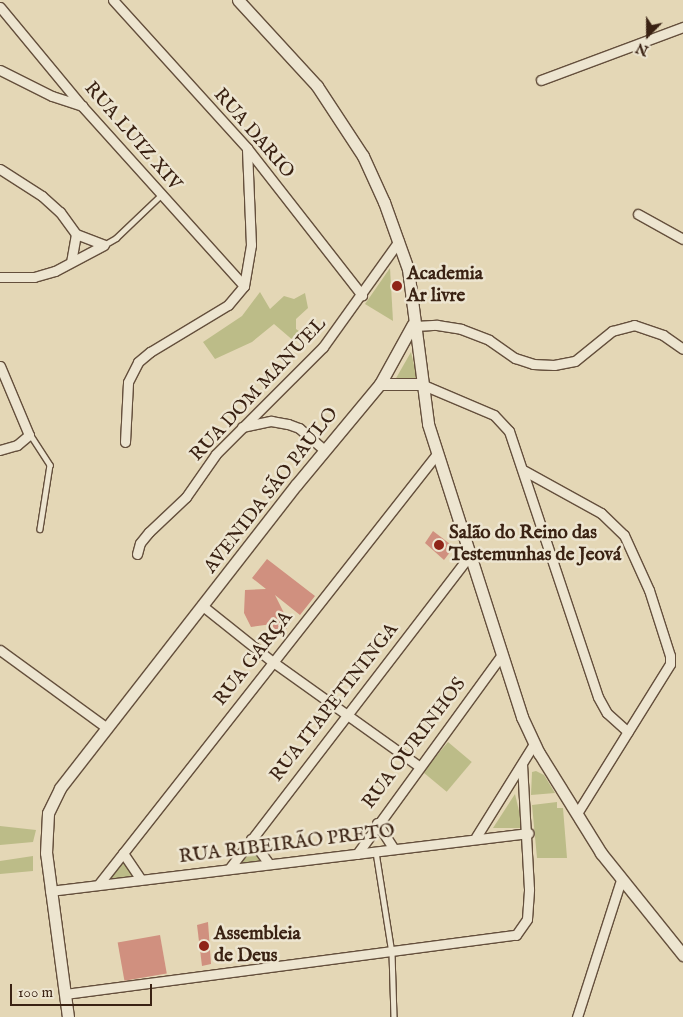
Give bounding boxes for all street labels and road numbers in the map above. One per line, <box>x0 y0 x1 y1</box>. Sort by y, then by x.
street label: RUA LUIZ XIV <box>79 78 185 196</box>
street label: RUA DARIO <box>208 84 298 184</box>
street label: RUA DOM MANUEL <box>186 313 332 467</box>
street label: AVENIDA SÃO PAULO <box>200 404 344 578</box>
street label: RUA GARÇA <box>210 607 298 711</box>
street label: RUA ITAPETININGA <box>266 619 404 787</box>
street label: RUA OURINHOS <box>358 674 472 814</box>
street label: RUA RIBEIRÃO PRETO <box>178 820 396 870</box>

